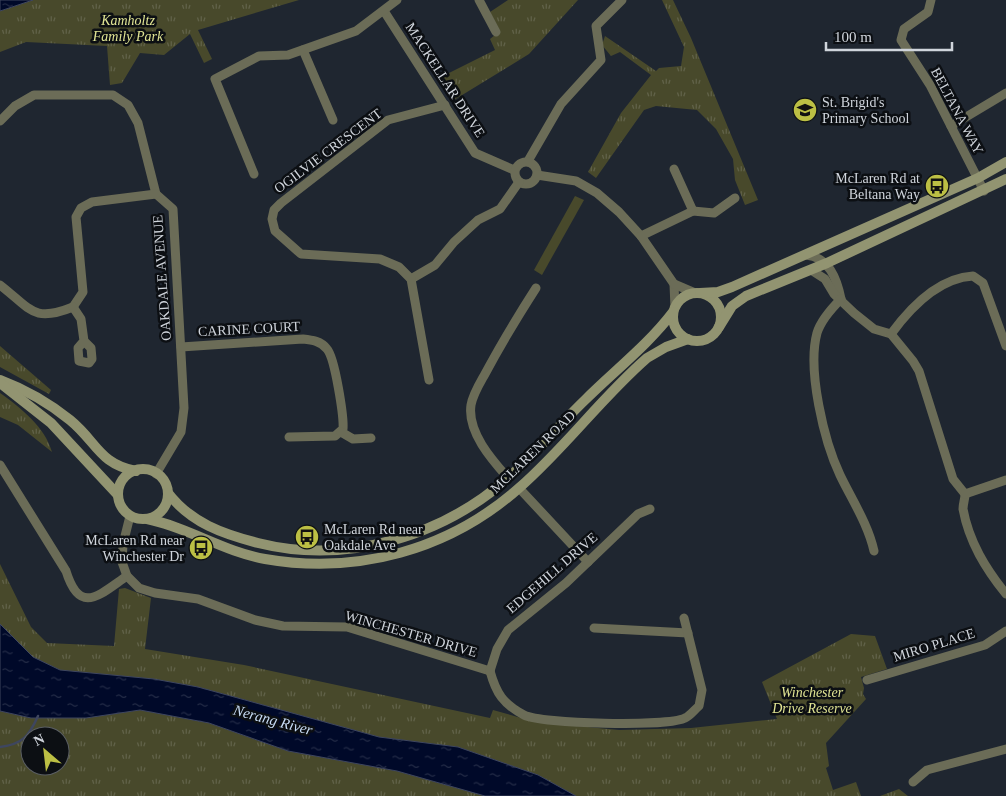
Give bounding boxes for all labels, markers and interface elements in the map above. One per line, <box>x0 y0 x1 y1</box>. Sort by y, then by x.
park label: Kamholtz Family Park <box>92 13 164 44</box>
street label: MACKELLAR DRIVE <box>402 20 488 140</box>
scale bar <box>826 20 952 52</box>
text: 100 m <box>834 29 872 45</box>
street label: BELTANA WAY <box>928 65 986 157</box>
place label: St. Brigid's Primary School <box>822 95 910 126</box>
school or university icon: St. Brigid's Primary School <box>792 97 818 123</box>
street label: OGILVIE CRESCENT <box>271 105 385 196</box>
place label: McLaren Rd at Beltana Way <box>835 171 920 202</box>
bus stop icon: McLaren Rd at Beltana Way <box>924 173 950 199</box>
street label: OAKDALE AVENUE <box>150 215 174 341</box>
street label: CARINE COURT <box>198 319 301 339</box>
street label: MCLAREN ROAD <box>488 408 578 496</box>
place label: McLaren Rd near Oakdale Ave <box>324 522 423 553</box>
bus stop icon: McLaren Rd near Oakdale Ave <box>294 524 320 550</box>
street label: EDGEHILL DRIVE <box>504 530 600 616</box>
place label: McLaren Rd near Winchester Dr <box>85 533 184 564</box>
bus stop icon: McLaren Rd near Winchester Dr <box>188 535 214 561</box>
street label: WINCHESTER DRIVE <box>343 608 479 660</box>
street label: MIRO PLACE <box>891 625 977 665</box>
park label: Winchester Drive Reserve <box>771 685 852 716</box>
water label: Nerang River <box>231 702 314 738</box>
north arrow <box>20 726 70 776</box>
text: N <box>31 731 47 749</box>

